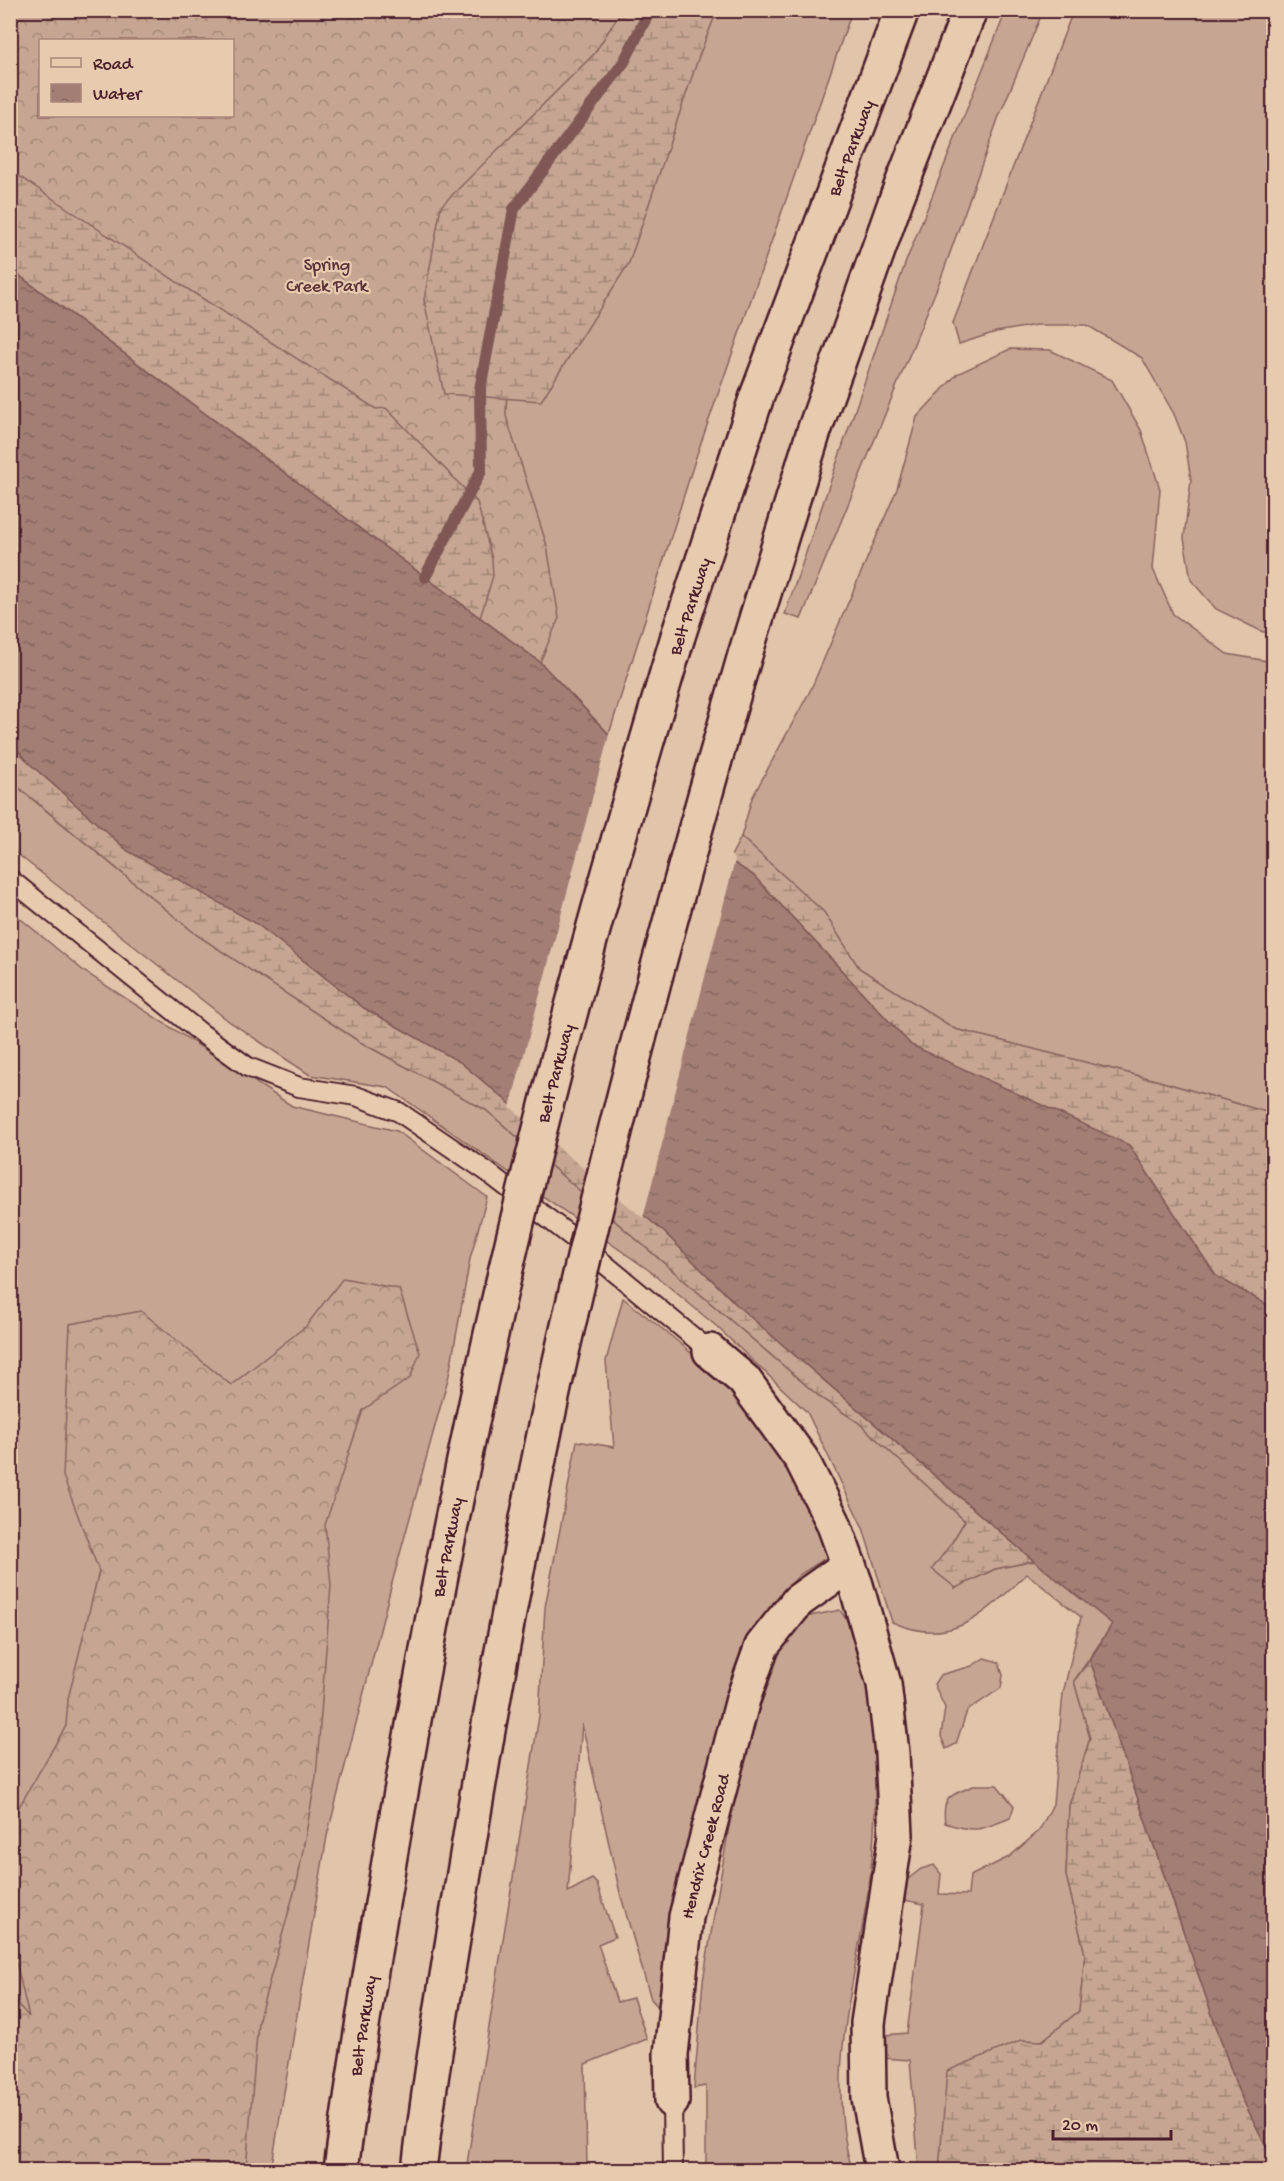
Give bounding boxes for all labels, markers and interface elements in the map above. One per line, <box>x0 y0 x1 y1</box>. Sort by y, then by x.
legend <box>39 39 234 117</box>
text: Road <box>93 55 134 76</box>
text: Water <box>93 85 143 106</box>
street label: Belt Parkway <box>825 97 880 201</box>
park label: Spring Creek Park <box>286 256 370 298</box>
street label: Belt Parkway <box>665 555 717 659</box>
street label: Belt Parkway <box>534 1022 580 1126</box>
street label: Belt Parkway <box>429 1496 469 1600</box>
street label: Hendrix Creek Road <box>678 1771 736 1922</box>
street label: Belt Parkway <box>346 1974 383 2078</box>
scale bar <box>1053 2103 1172 2141</box>
text: 20 m <box>1062 2116 1098 2137</box>

